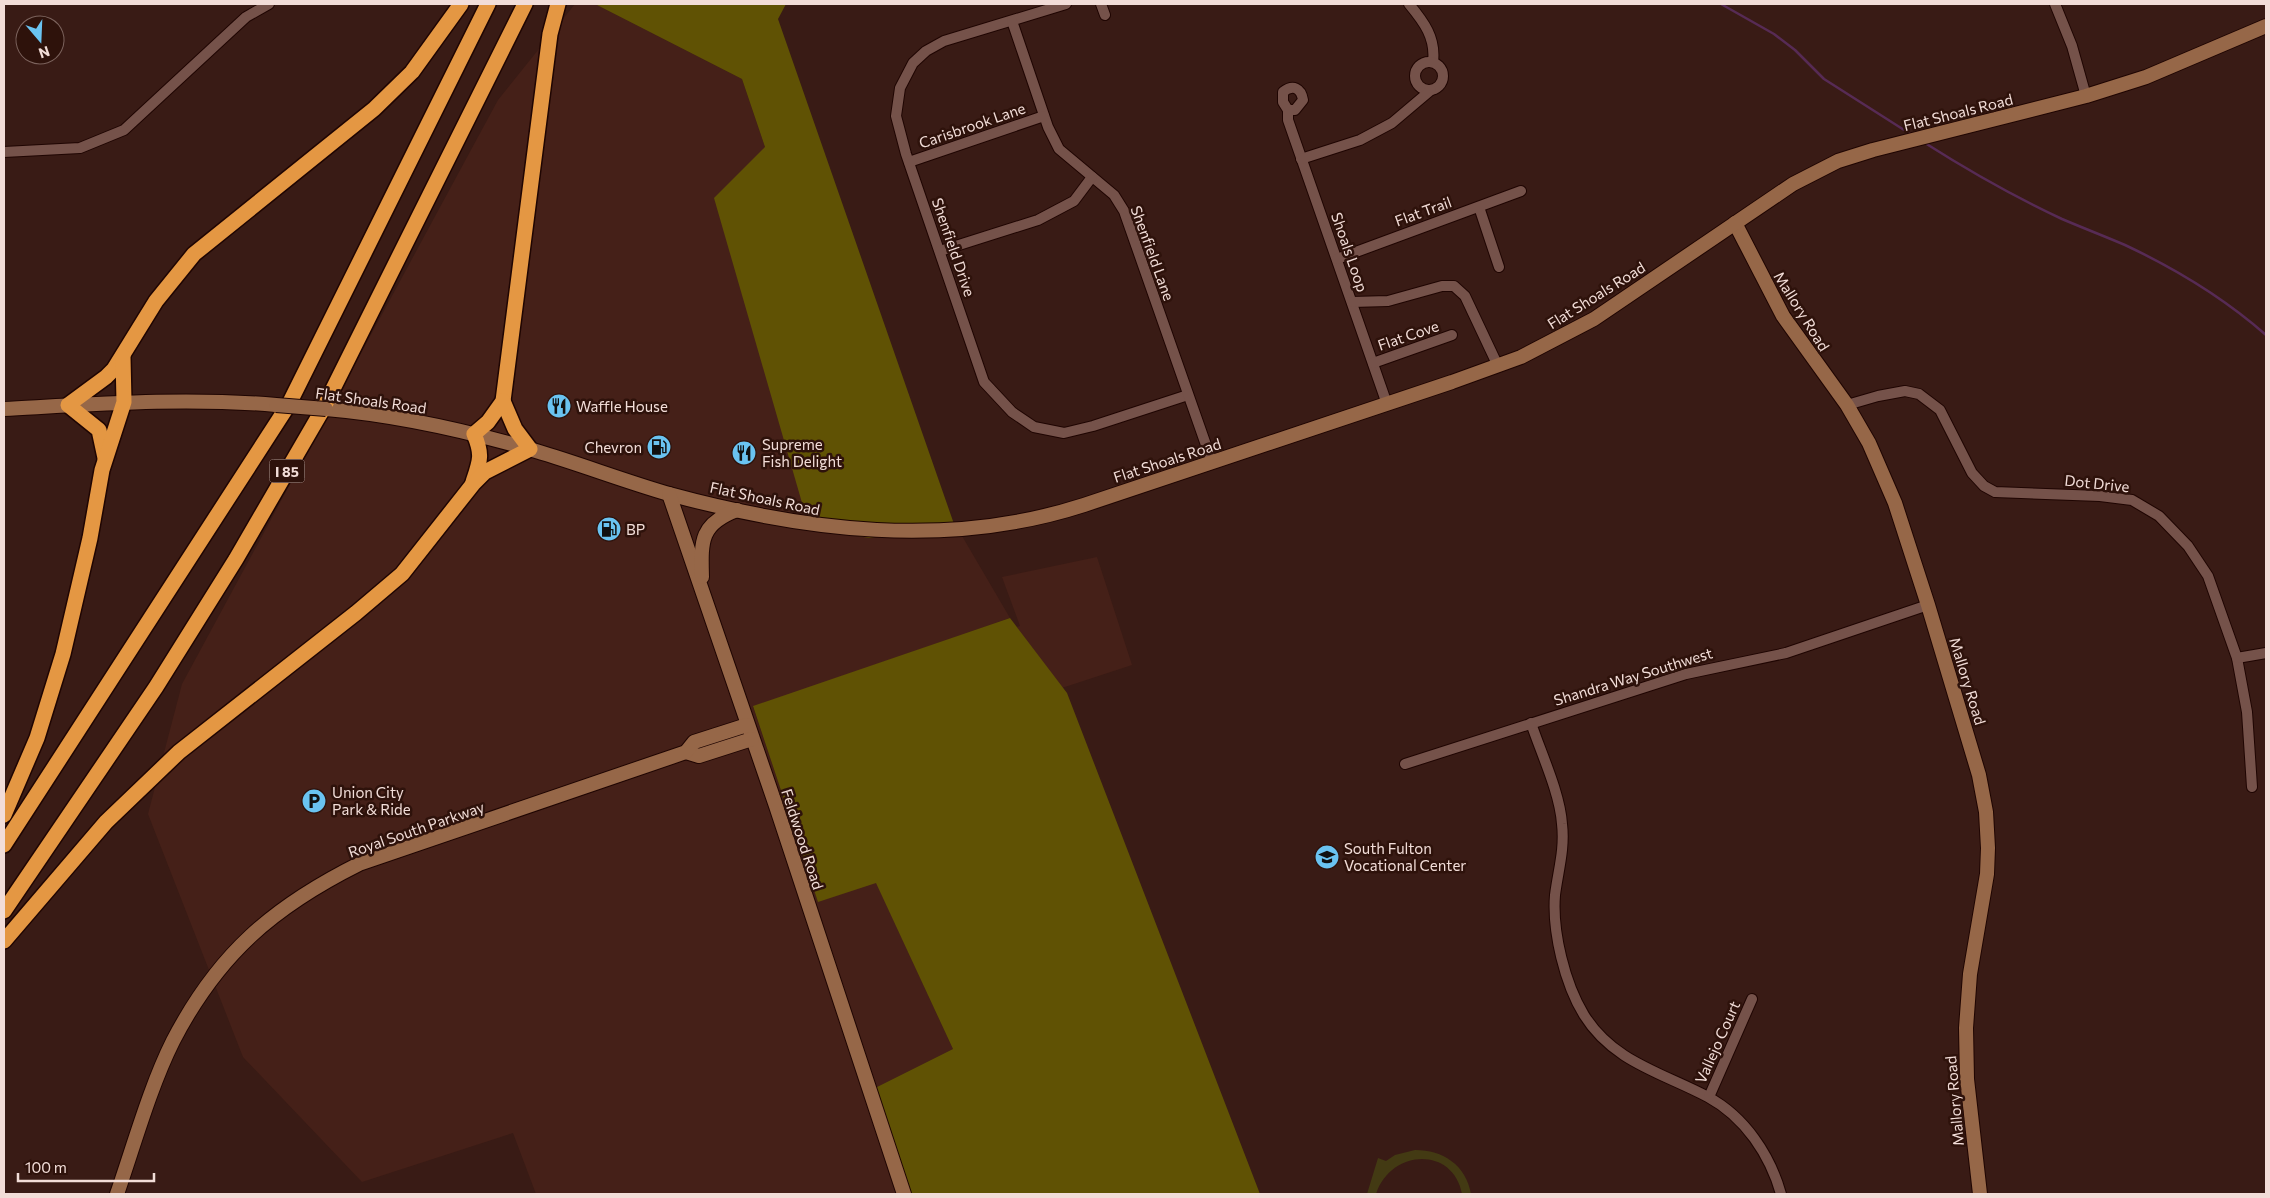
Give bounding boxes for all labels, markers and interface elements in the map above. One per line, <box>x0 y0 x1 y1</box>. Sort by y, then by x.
north arrow <box>15 15 65 65</box>
text: N <box>37 43 52 63</box>
street label: Flat Shoals Road <box>1901 90 2015 134</box>
street label: Carisbrook Lane <box>916 98 1028 152</box>
street label: Flat Trail <box>1392 192 1454 230</box>
street label: Shenfield Drive <box>929 195 979 299</box>
street label: Shenfield Lane <box>1127 203 1179 303</box>
street label: Shoals Loop <box>1328 210 1372 294</box>
street label: Flat Shoals Road <box>1544 258 1648 332</box>
street label: Mallory Road <box>1770 268 1834 354</box>
street label: Flat Cove <box>1375 316 1441 354</box>
street label: Flat Shoals Road <box>314 383 428 417</box>
restaurant icon: Waffle House <box>546 393 572 419</box>
place label: Waffle House <box>576 397 668 415</box>
fuel station icon: Chevron <box>646 434 672 460</box>
street label: Flat Shoals Road <box>1111 434 1223 486</box>
place label: Supreme Fish Delight <box>762 435 842 470</box>
place label: Chevron <box>584 438 642 456</box>
restaurant icon: Supreme Fish Delight <box>731 440 757 466</box>
road number: I 85 <box>270 460 304 482</box>
street label: Dot Drive <box>2064 471 2130 495</box>
street label: Flat Shoals Road <box>708 478 822 518</box>
fuel station icon: BP <box>596 516 622 542</box>
place label: BP <box>626 520 645 538</box>
street label: Mallory Road <box>1946 635 1990 727</box>
street label: Shandra Way Southwest <box>1551 643 1715 709</box>
place label: Union City Park & Ride <box>332 783 411 818</box>
street label: Feldwood Road <box>778 786 828 892</box>
parking icon: Union City Park & Ride <box>301 788 327 814</box>
street label: Royal South Parkway <box>346 797 487 861</box>
place label: South Fulton Vocational Center <box>1344 839 1466 874</box>
school or university icon: South Fulton Vocational Center <box>1314 844 1340 870</box>
street label: Vallejo Court <box>1691 998 1743 1086</box>
street label: Mallory Road <box>1941 1055 1967 1147</box>
scale bar <box>18 1150 154 1182</box>
text: 100 m <box>25 1158 67 1176</box>

